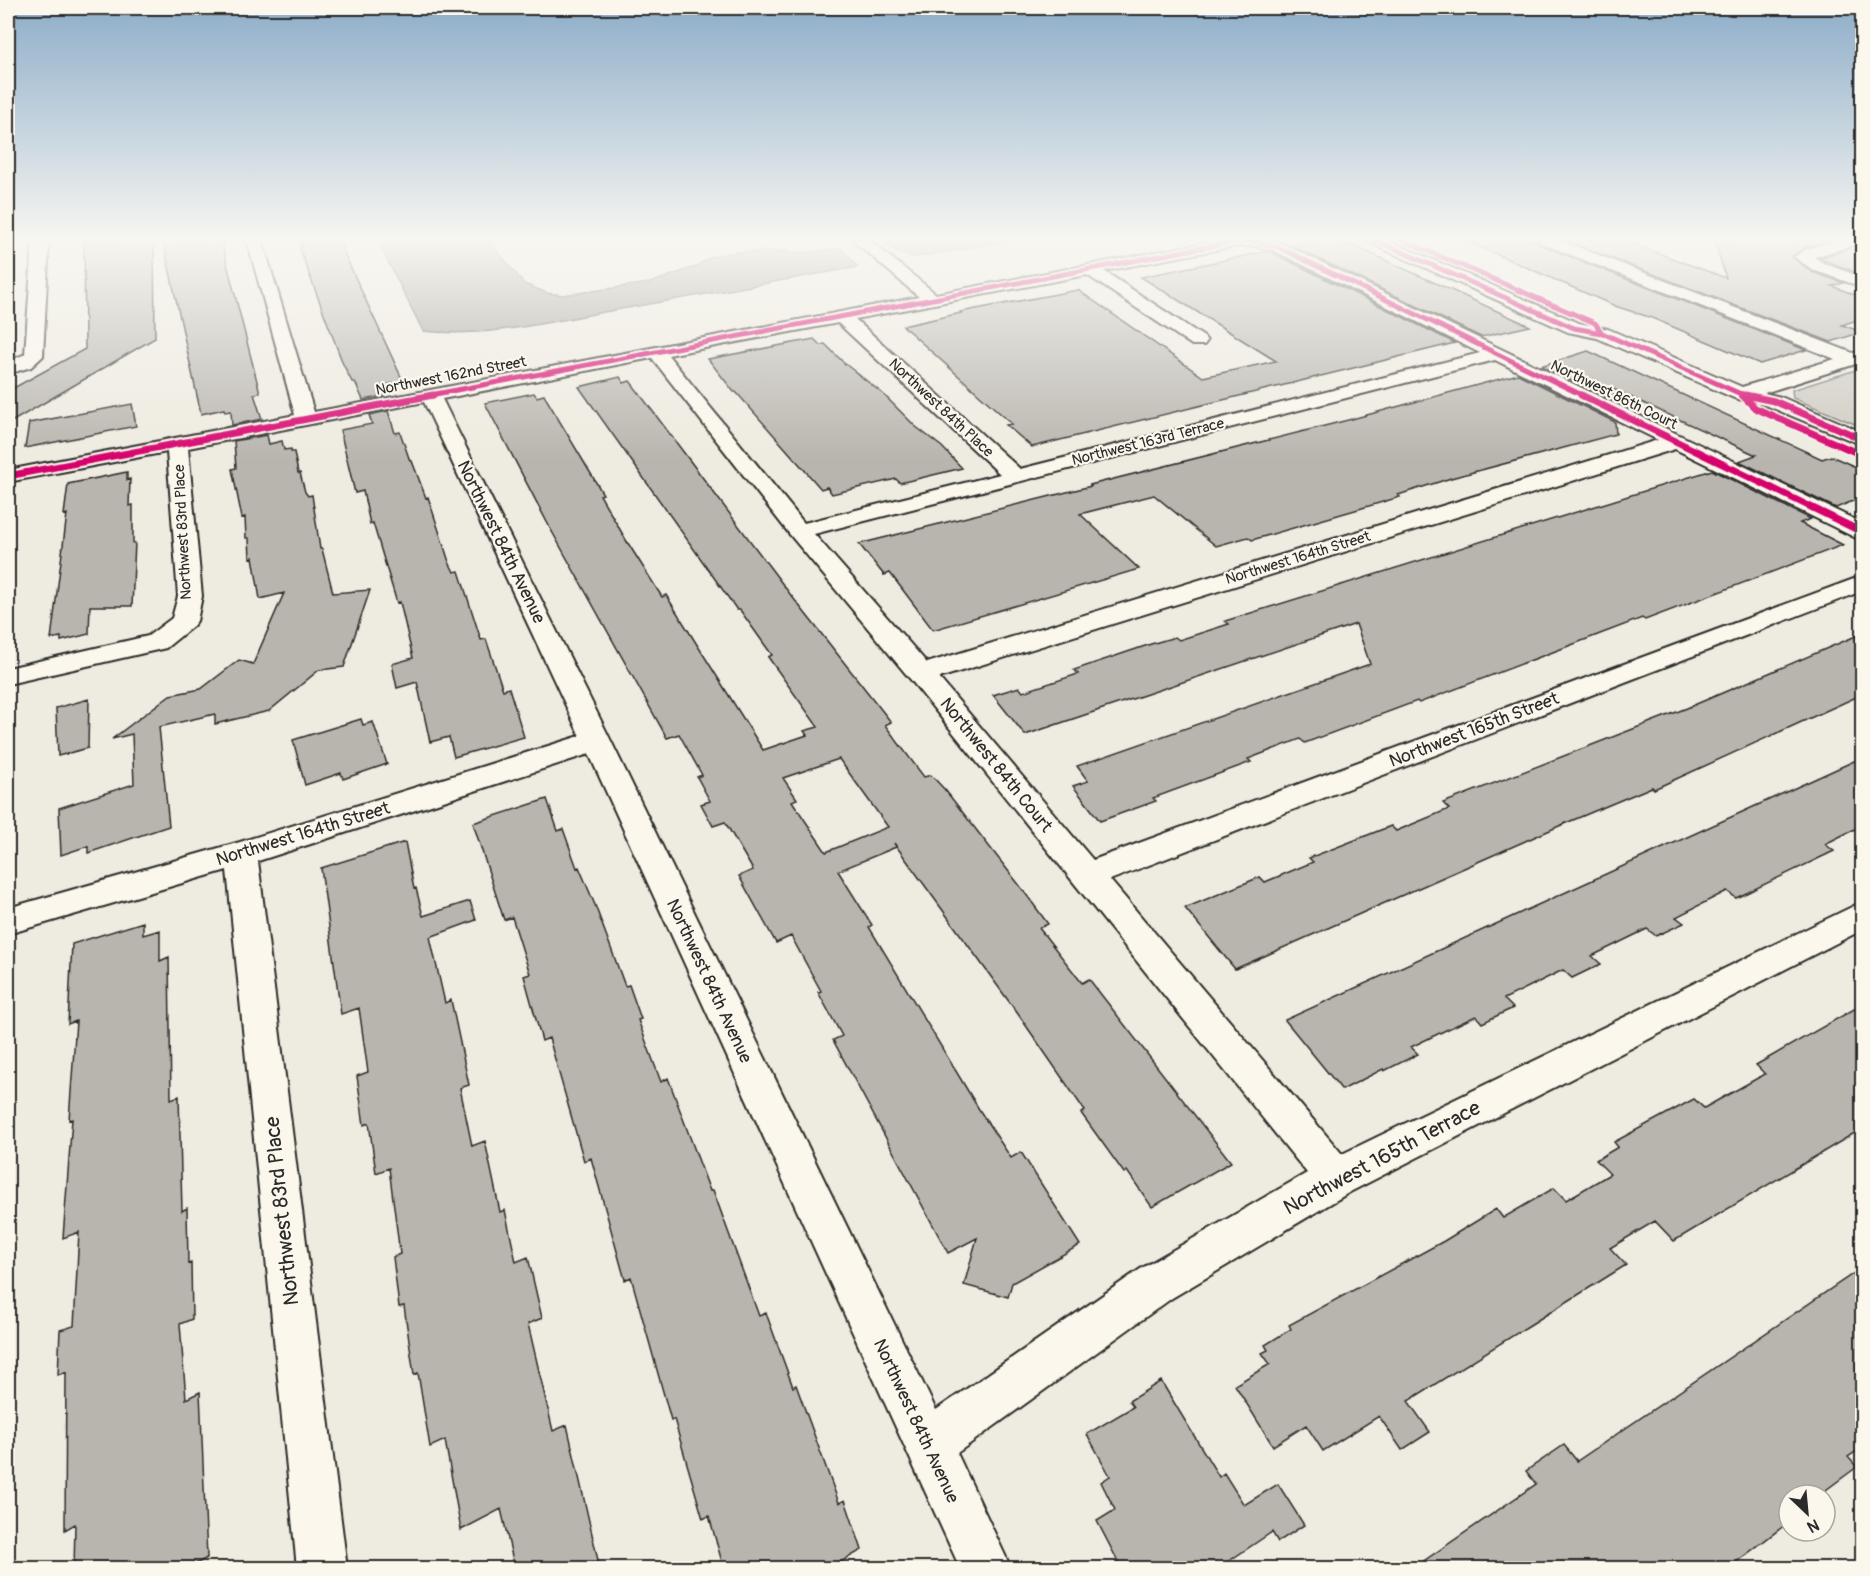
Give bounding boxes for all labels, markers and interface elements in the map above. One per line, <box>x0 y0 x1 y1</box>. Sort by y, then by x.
street label: Northwest 162nd Street <box>374 352 529 400</box>
street label: Northwest 84th Place <box>885 354 998 462</box>
street label: Northwest 86th Court <box>1547 356 1682 434</box>
street label: Northwest 163rd Terrace <box>1070 414 1227 470</box>
street label: Northwest 84th Avenue <box>452 457 551 627</box>
street label: Northwest 83rd Place <box>170 463 196 600</box>
street label: Northwest 164th Street <box>1223 527 1374 589</box>
street label: Northwest 165th Street <box>1386 687 1563 773</box>
street label: Northwest 84th Court <box>935 693 1058 838</box>
street label: Northwest 164th Street <box>213 796 393 871</box>
street label: Northwest 84th Avenue <box>661 895 757 1067</box>
street label: Northwest 165th Terrace <box>1279 1094 1486 1221</box>
street label: Northwest 83rd Place <box>259 1115 305 1307</box>
street label: Northwest 84th Avenue <box>868 1335 964 1507</box>
north arrow <box>1777 1483 1837 1543</box>
text: N <box>1804 1514 1822 1537</box>

